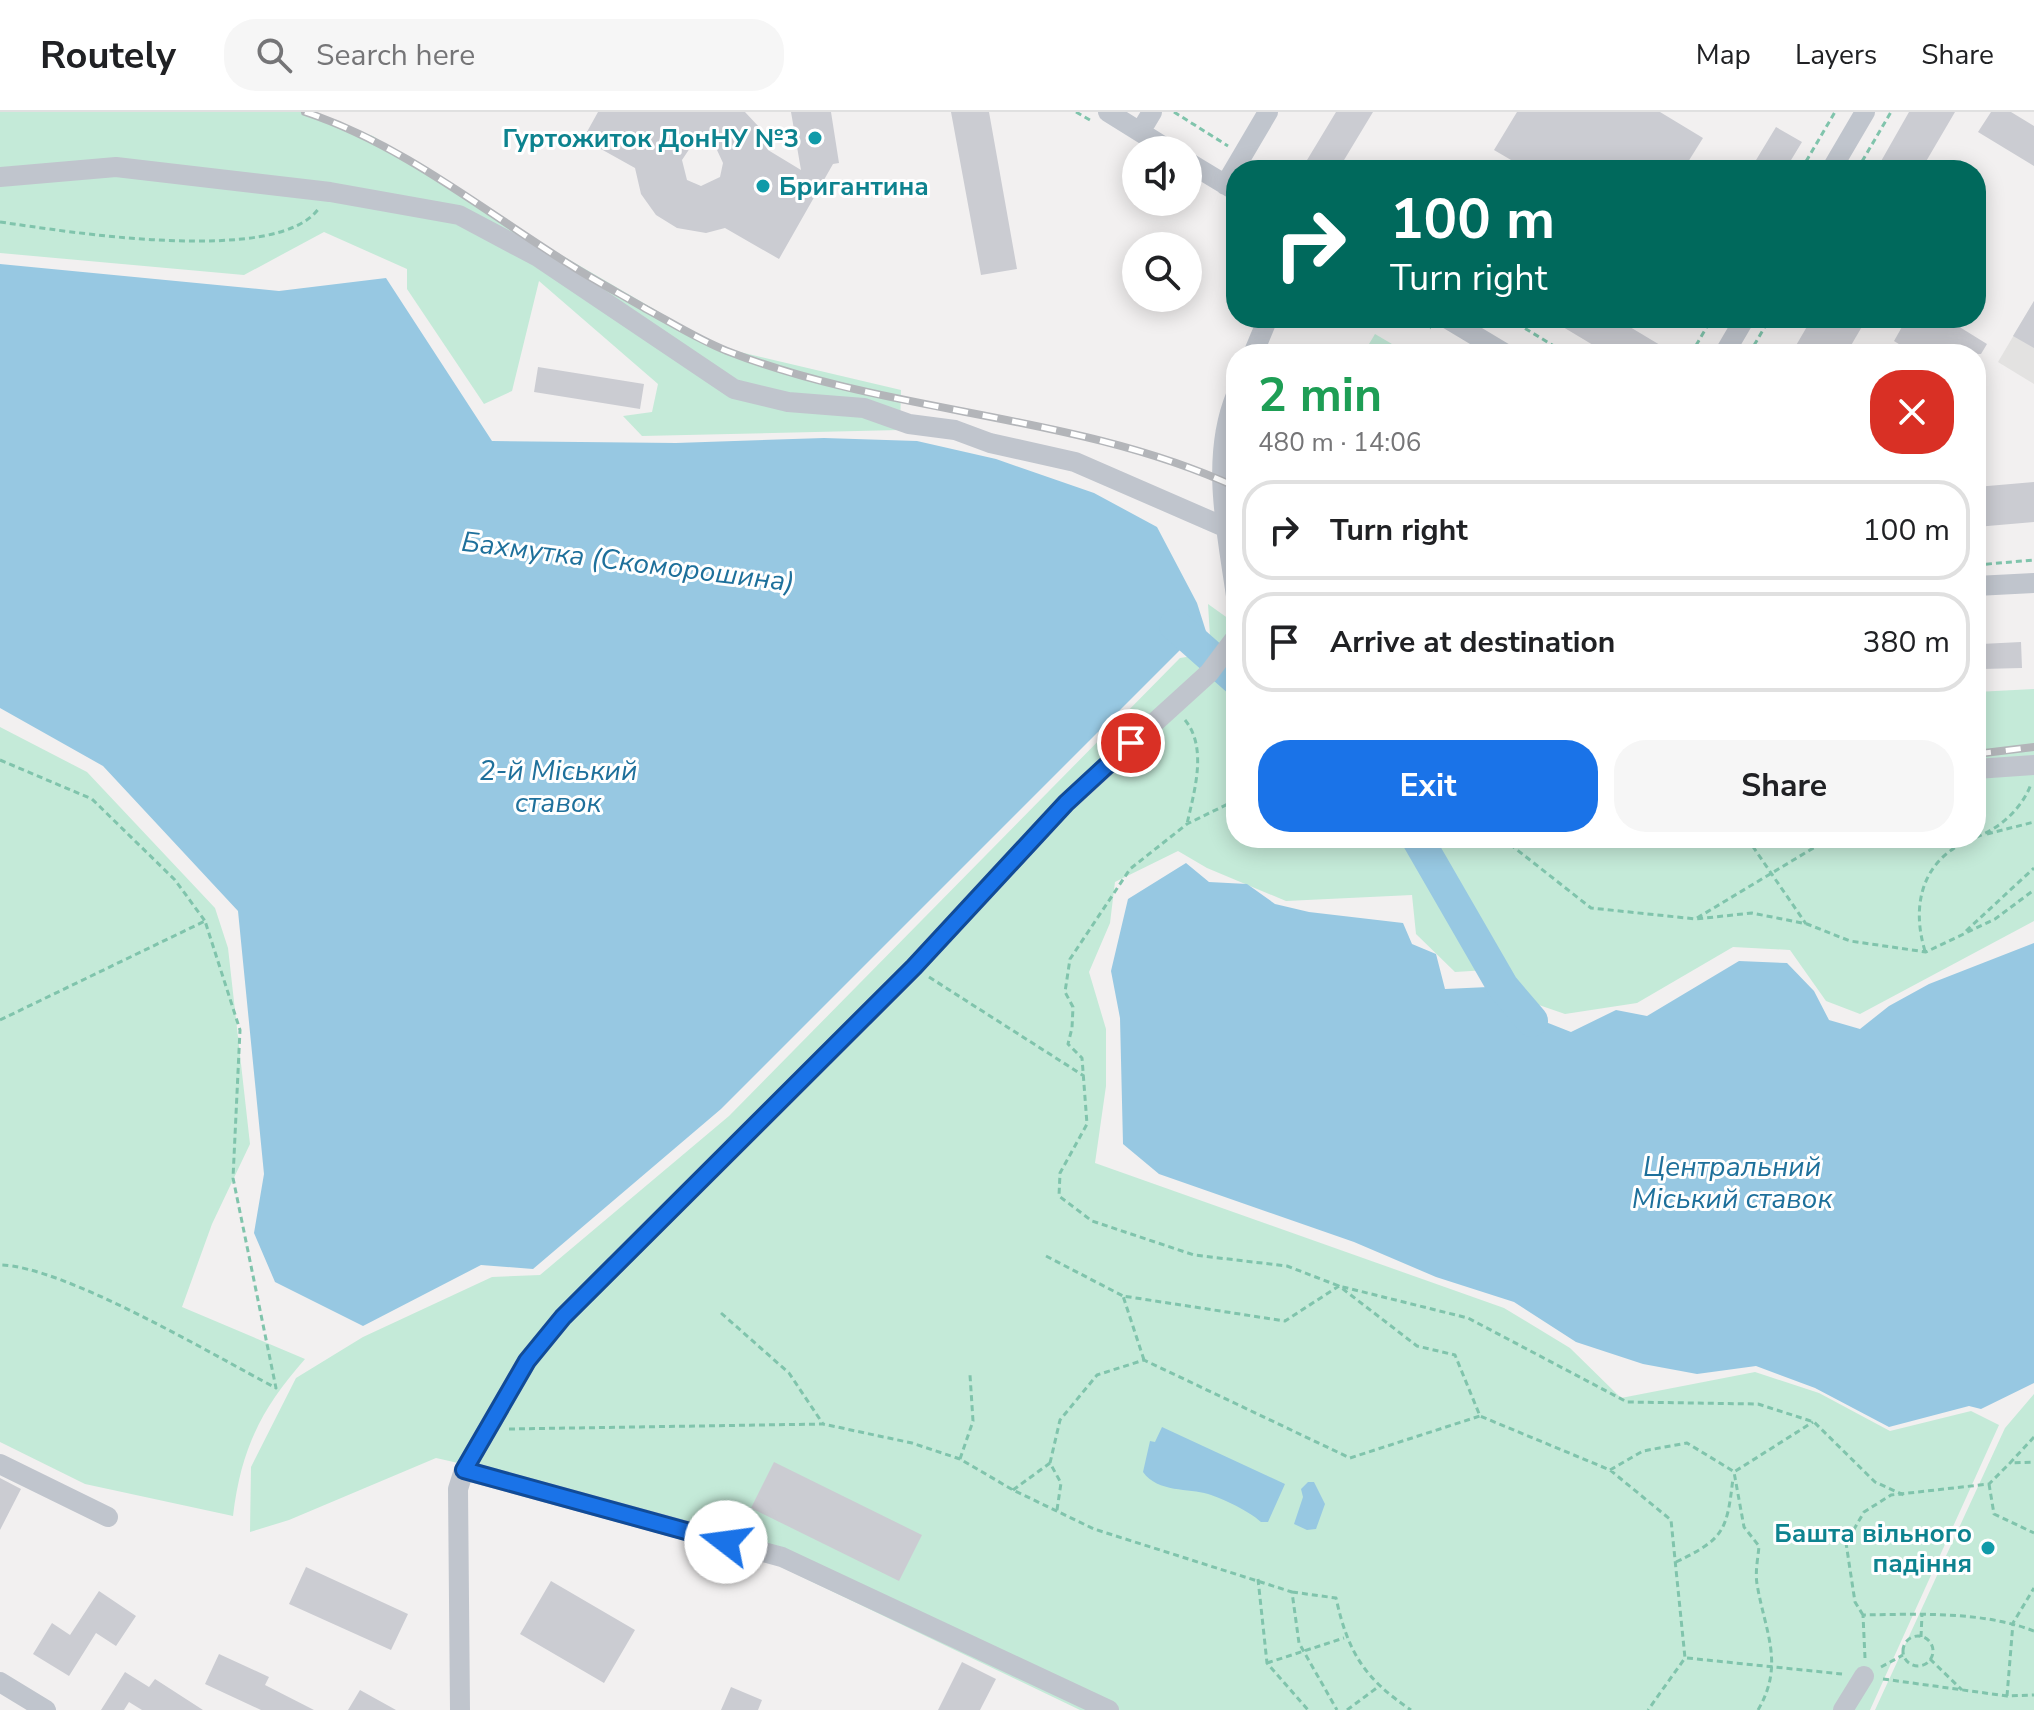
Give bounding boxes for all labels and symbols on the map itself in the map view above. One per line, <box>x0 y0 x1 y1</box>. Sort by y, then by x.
place label: Гуртожиток ДонНУ №3 <box>503 121 799 156</box>
marker: Гуртожиток ДонНУ №3 <box>806 129 824 147</box>
place label: Бригантина <box>779 169 929 204</box>
marker: Бригантина <box>754 177 772 195</box>
water label: Бахмутка (Скоморошина) <box>459 523 797 601</box>
pin <box>1097 709 1165 777</box>
water label: 2-й Міський ставок <box>479 752 637 822</box>
water label: Центральний Міський ставок <box>1632 1148 1833 1218</box>
position arrow <box>684 1500 768 1584</box>
place label: Башта вільного падіння <box>1774 1516 1972 1581</box>
marker: Башта вільного падіння <box>1979 1539 1997 1557</box>

